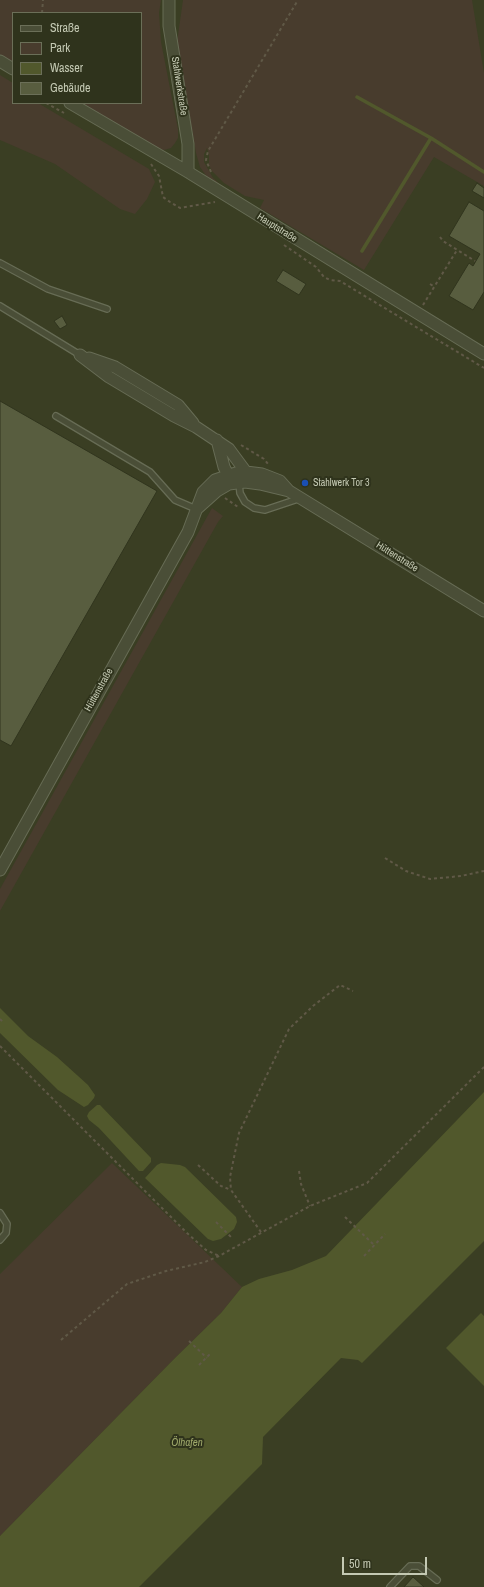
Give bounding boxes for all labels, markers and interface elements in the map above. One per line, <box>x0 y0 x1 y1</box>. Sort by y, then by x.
legend <box>12 12 142 104</box>
text: Straße <box>50 20 80 36</box>
text: Park <box>50 40 70 56</box>
street label: Stahlwerkstraße <box>168 56 190 116</box>
text: Wasser <box>50 60 83 76</box>
text: Gebäude <box>50 80 91 96</box>
street label: Hauptstraße <box>255 211 299 245</box>
place label: Stahlwerk Tor 3 <box>313 477 370 489</box>
marker: Stahlwerk Tor 3 <box>300 478 310 488</box>
street label: Hüttenstraße <box>374 539 420 575</box>
street label: Hüttenstraße <box>82 666 116 714</box>
water label: Ölhafen <box>171 1436 203 1450</box>
scale bar <box>344 1549 429 1575</box>
text: 50 m <box>349 1556 371 1572</box>

